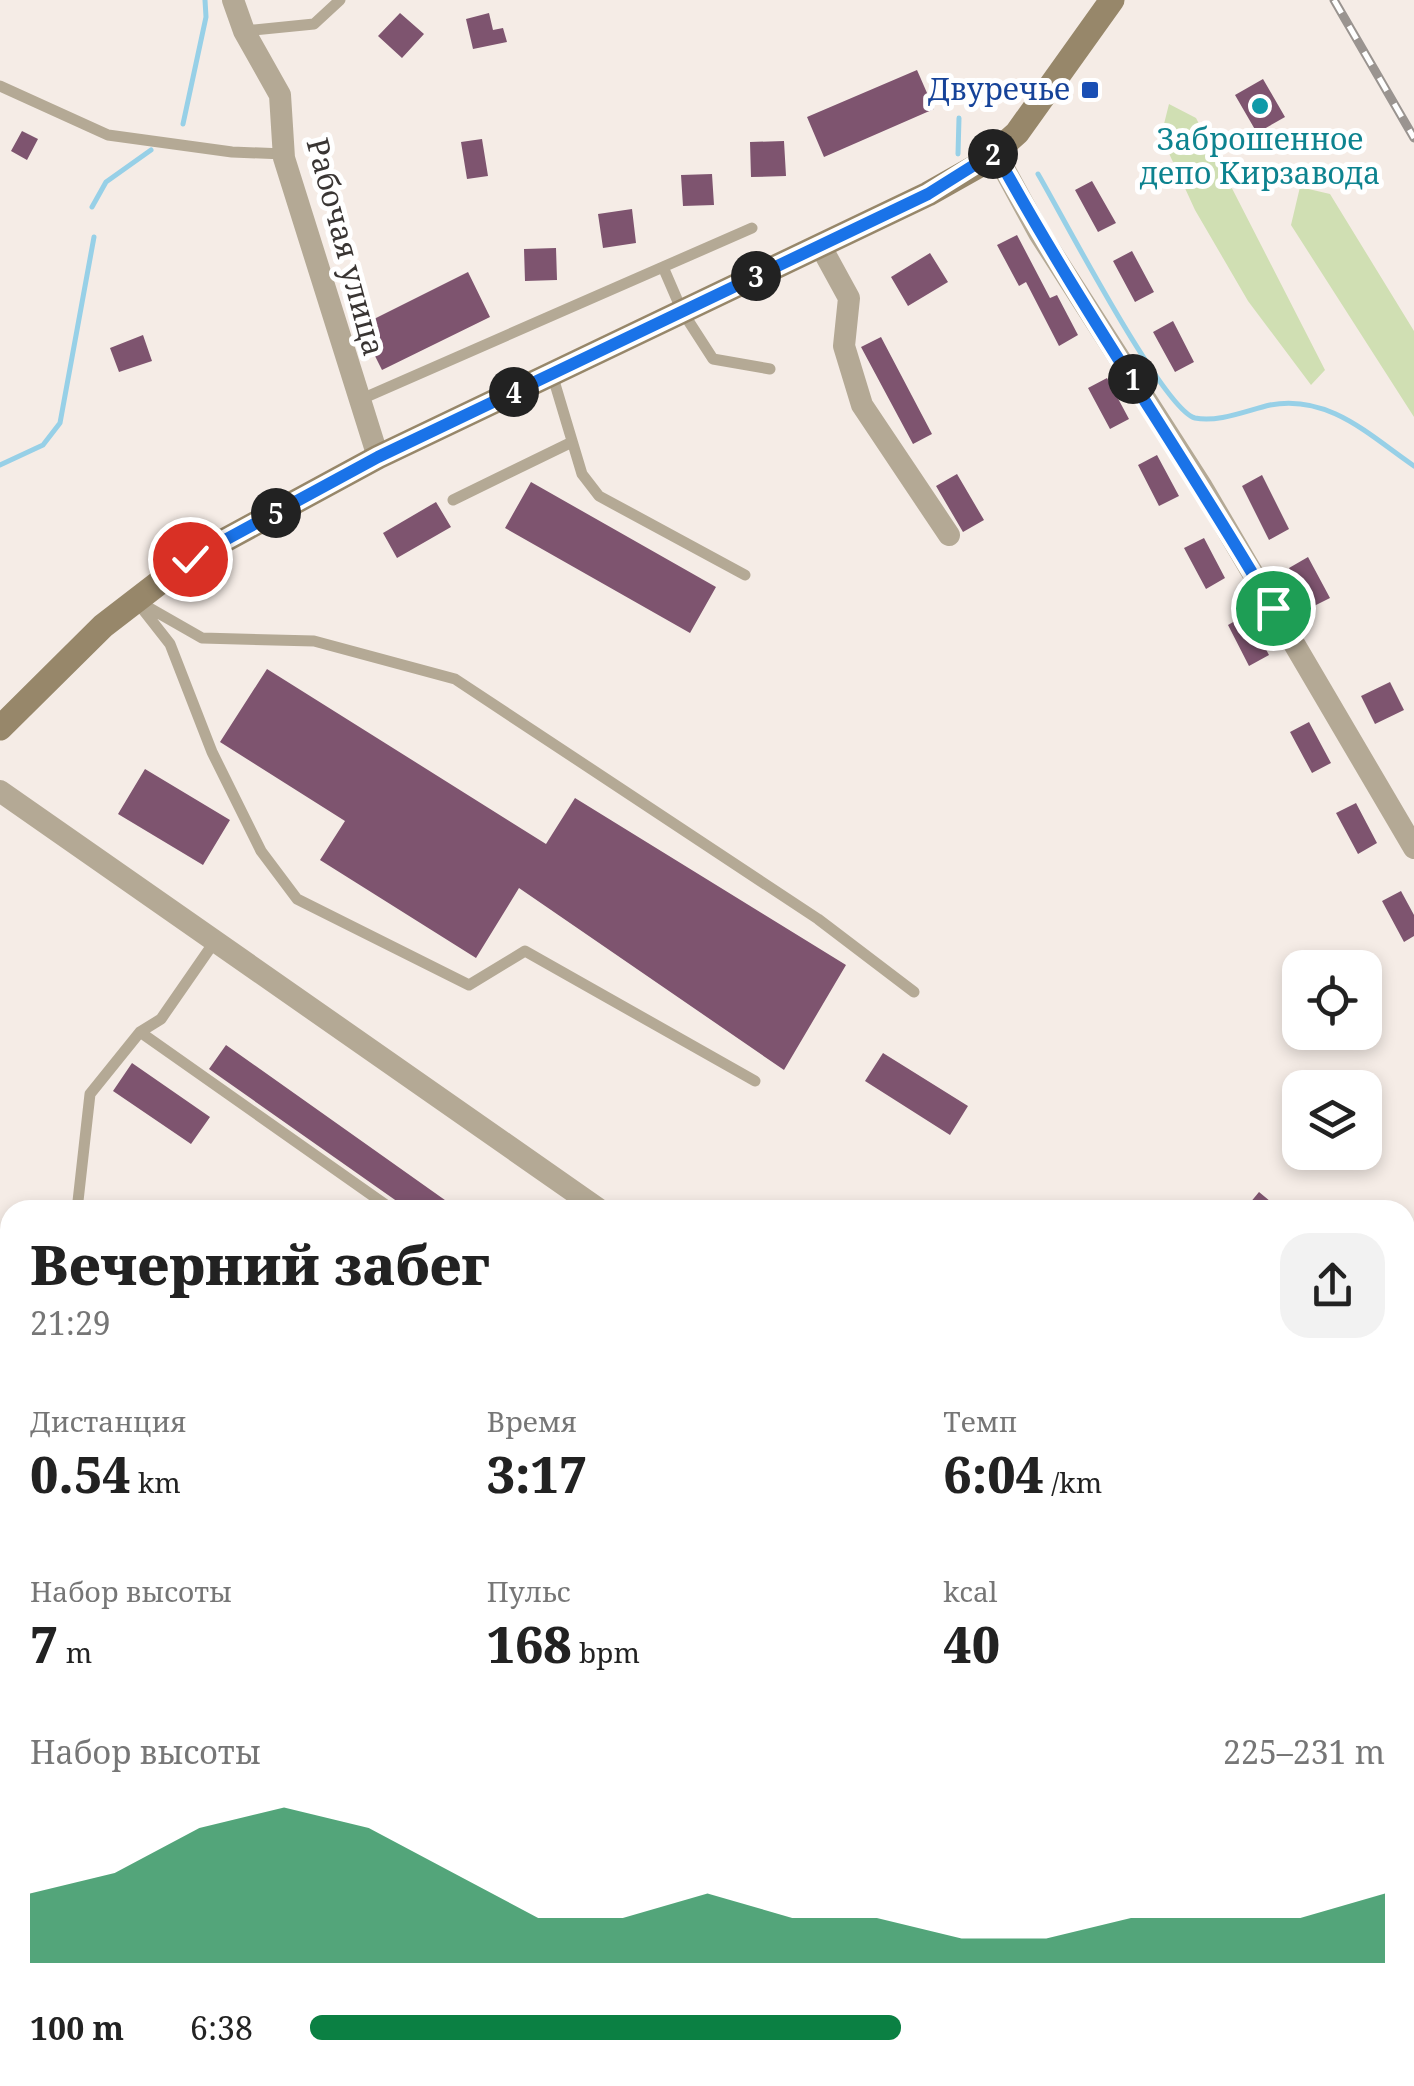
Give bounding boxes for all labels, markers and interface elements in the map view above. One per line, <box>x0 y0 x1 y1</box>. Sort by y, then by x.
place label: Двуречье <box>928 68 1070 109</box>
marker: Двуречье <box>1079 79 1101 101</box>
marker: Заброшенное депо Кирзавода <box>1249 95 1271 117</box>
place label: Заброшенное депо Кирзавода <box>1140 118 1380 193</box>
pin: 2 <box>968 129 1018 179</box>
street label: Рабочая улица <box>298 133 395 360</box>
text: 2 <box>985 135 1001 173</box>
pin: 3 <box>731 251 781 301</box>
text: 3 <box>748 257 764 295</box>
pin: 1 <box>1108 354 1158 404</box>
text: 1 <box>1125 360 1141 398</box>
pin: 4 <box>489 367 539 417</box>
text: 4 <box>506 373 522 411</box>
pin: 5 <box>251 488 301 538</box>
text: 5 <box>268 494 284 532</box>
pin <box>148 517 233 602</box>
icon: check <box>163 532 218 587</box>
pin <box>1231 566 1316 651</box>
icon: arrive <box>1246 581 1301 636</box>
map controls <box>1282 950 1382 1170</box>
button: locate <box>1282 950 1382 1050</box>
button: layers <box>1282 1070 1382 1170</box>
text: Вечерний забег <box>30 1226 490 1301</box>
button: share <box>1280 1233 1385 1338</box>
text: 21:29 <box>30 1301 111 1344</box>
text: Дистанция <box>30 1402 186 1440</box>
text: Время <box>487 1402 577 1440</box>
text: Темп <box>943 1402 1017 1440</box>
text: 0.54 <box>30 1440 131 1508</box>
text: 3:17 <box>487 1440 587 1508</box>
text: 6:04 <box>943 1440 1044 1508</box>
text: km <box>131 1463 181 1501</box>
text: /km <box>1044 1463 1102 1501</box>
text: Набор высоты <box>30 1572 232 1610</box>
text: Пульс <box>487 1572 571 1610</box>
text: kcal <box>943 1572 997 1610</box>
text: 7 <box>30 1610 58 1678</box>
text: 168 <box>487 1610 572 1678</box>
text: 40 <box>943 1610 1000 1678</box>
text: m <box>58 1633 92 1671</box>
text: bpm <box>572 1633 640 1671</box>
text: Набор высоты <box>30 1730 261 1773</box>
text: 225–231 m <box>1223 1730 1385 1773</box>
text: 100 m <box>30 2006 124 2049</box>
text: 6:38 <box>190 2006 253 2049</box>

